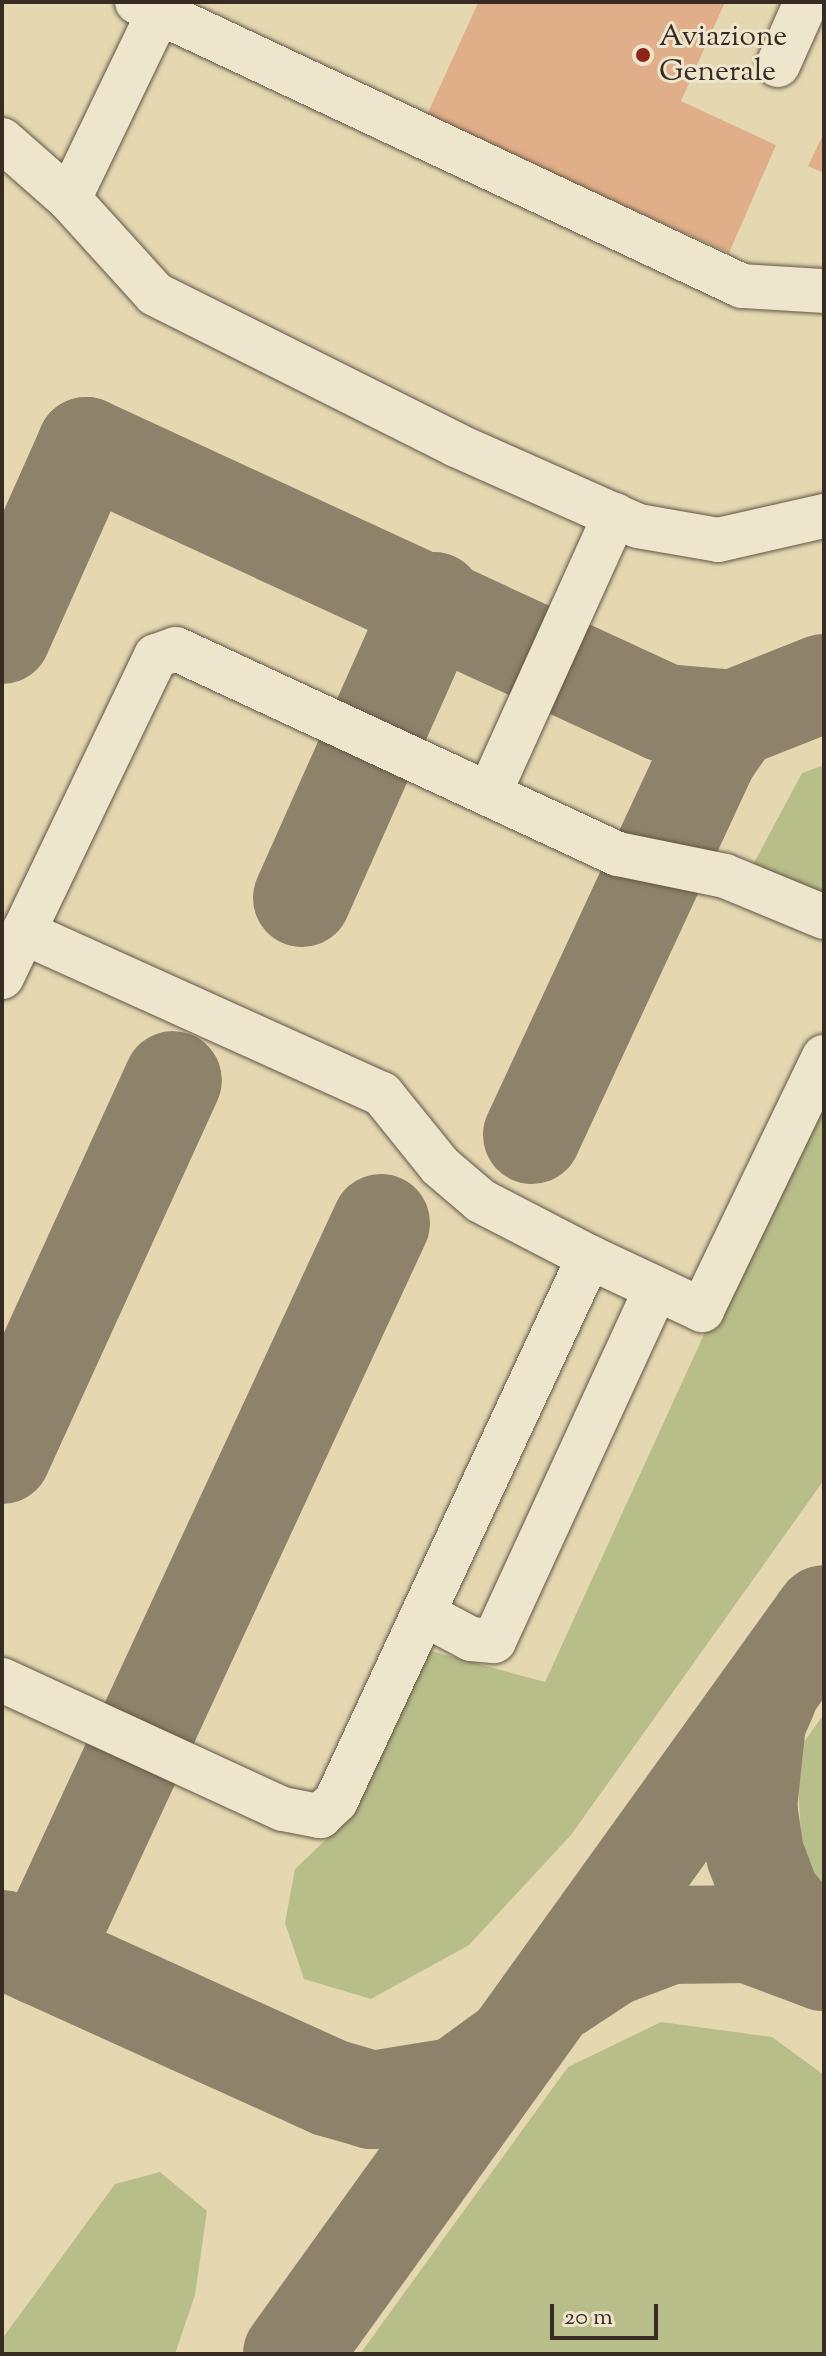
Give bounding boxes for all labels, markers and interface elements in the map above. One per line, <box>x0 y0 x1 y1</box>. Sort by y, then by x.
place label: Aviazione Generale <box>659 20 787 90</box>
marker: Aviazione Generale <box>634 46 652 64</box>
scale bar <box>554 2288 662 2338</box>
text: 20 m <box>564 2301 613 2335</box>

